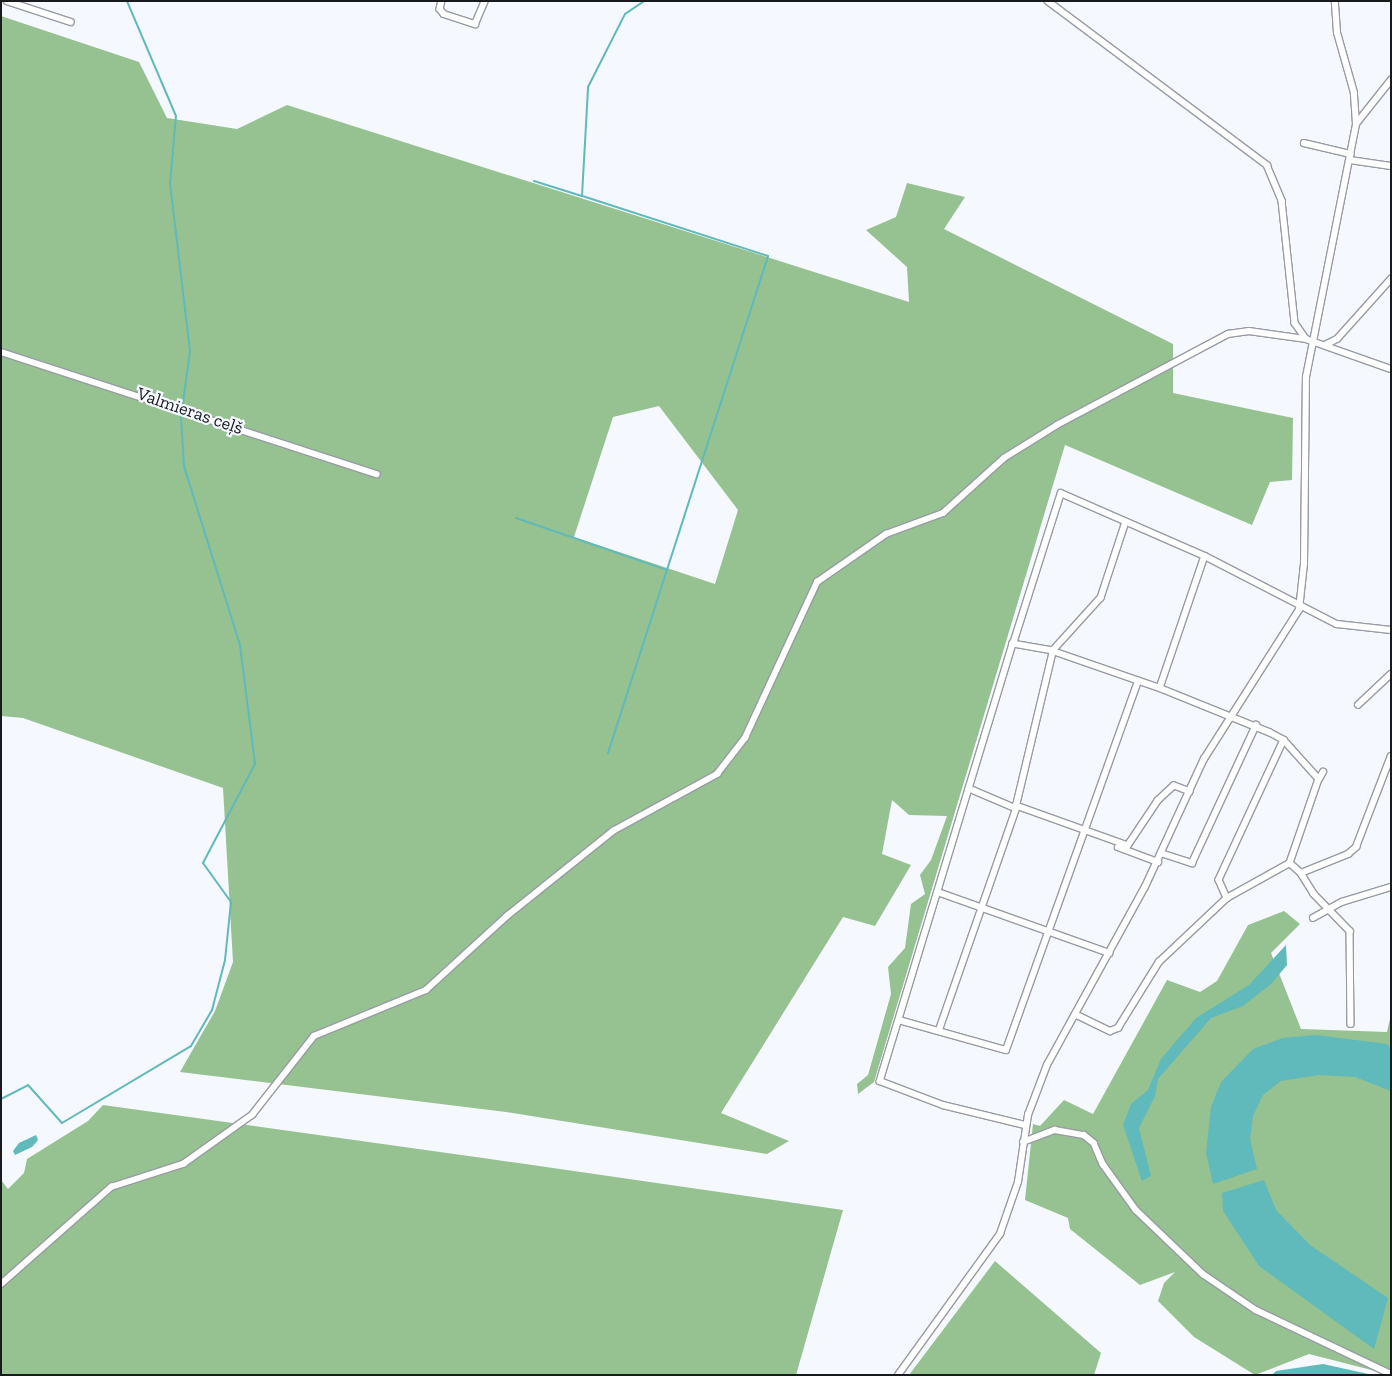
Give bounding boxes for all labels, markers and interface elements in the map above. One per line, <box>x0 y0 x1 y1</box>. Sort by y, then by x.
street label: Valmieras ceļš <box>134 383 246 439</box>

